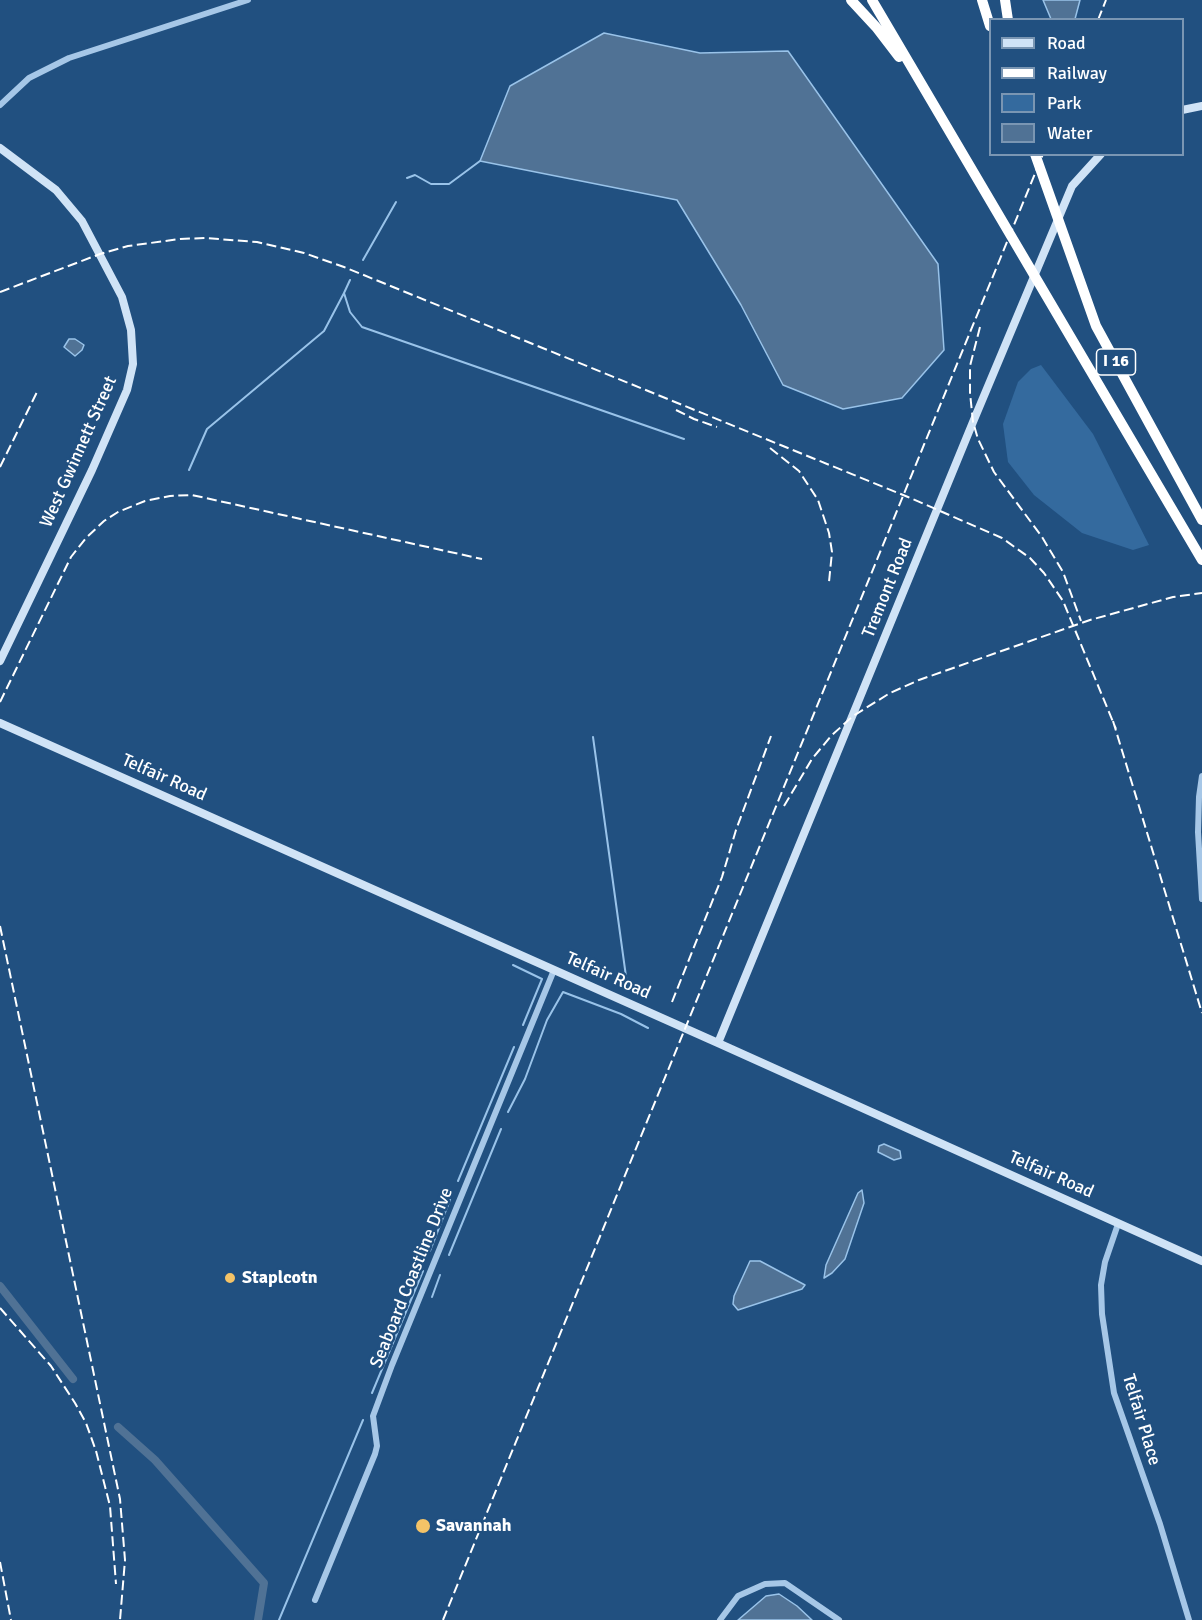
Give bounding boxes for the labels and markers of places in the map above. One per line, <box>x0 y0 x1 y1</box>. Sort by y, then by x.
place label: Staplcotn <box>242 1267 318 1289</box>
marker: Staplcotn <box>223 1271 237 1285</box>
place label: Savannah <box>436 1515 511 1537</box>
marker: Savannah <box>414 1517 432 1535</box>

